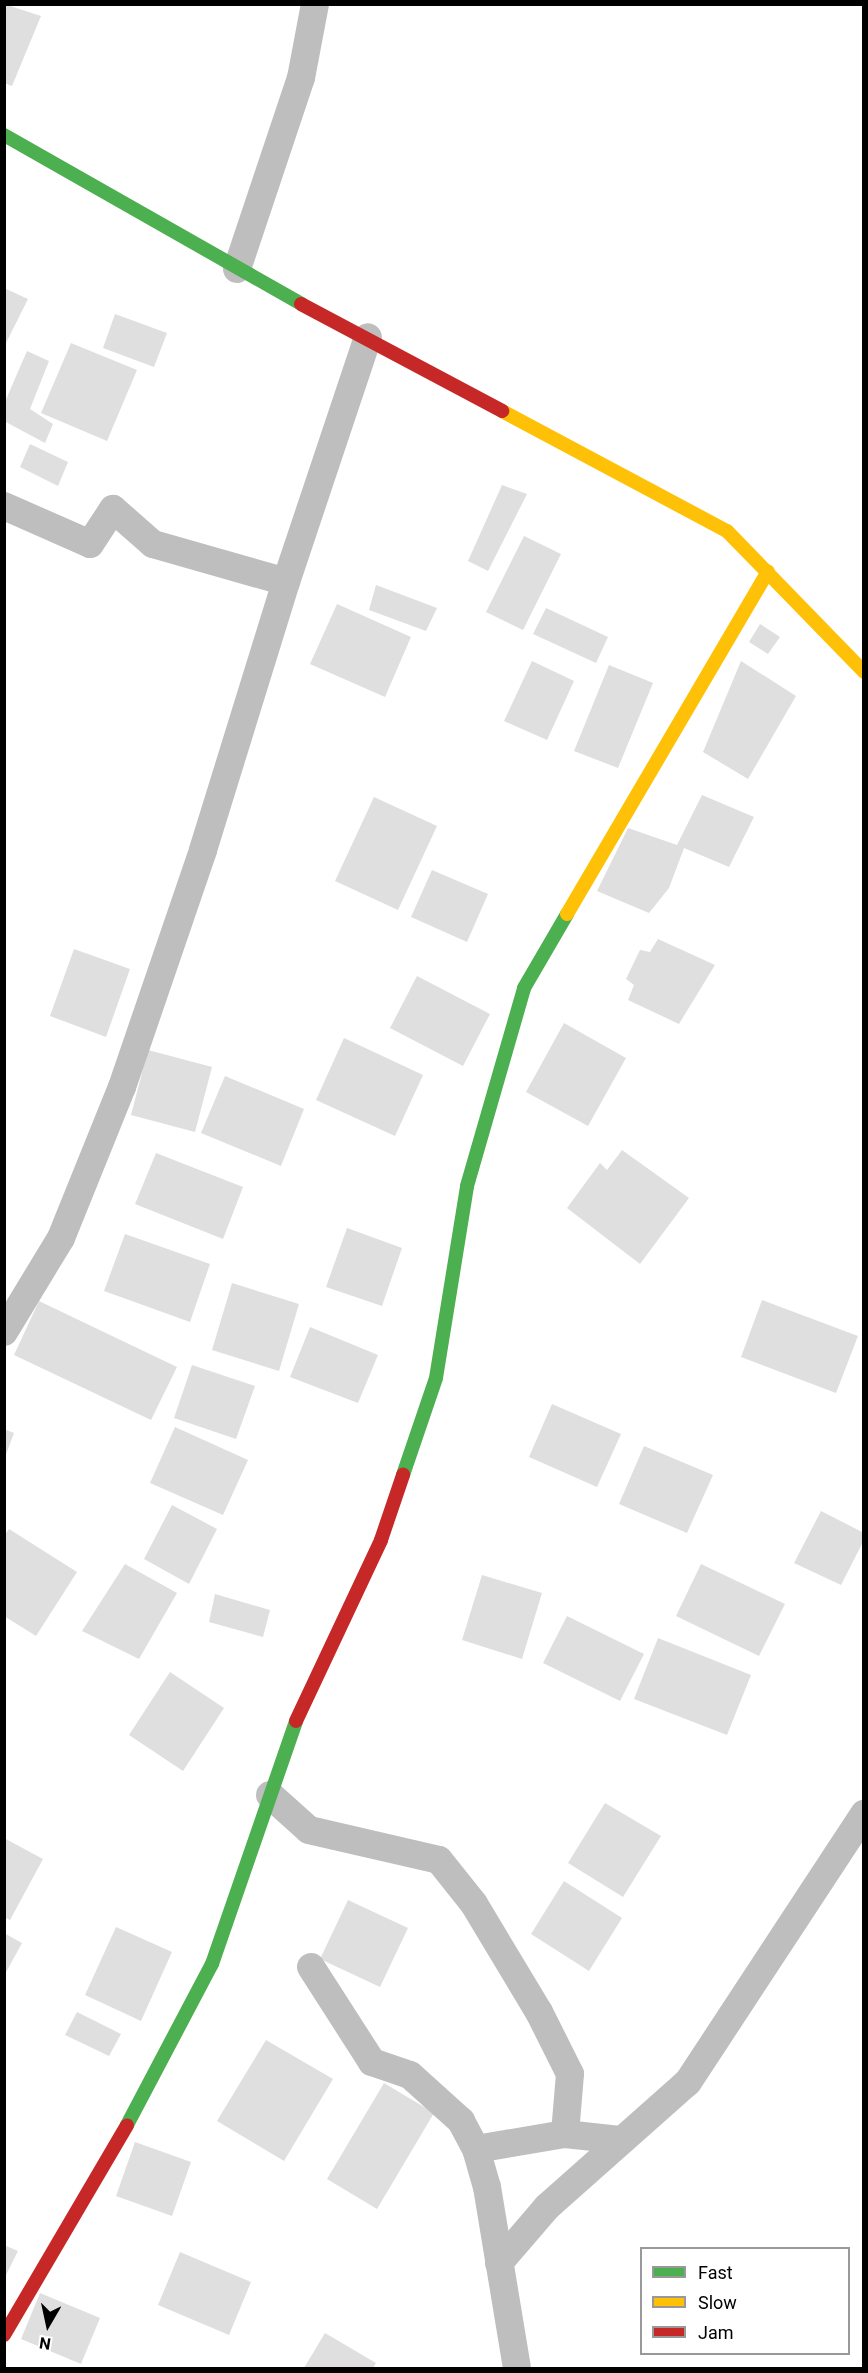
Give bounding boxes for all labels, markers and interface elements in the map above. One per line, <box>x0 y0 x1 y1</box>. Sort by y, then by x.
legend <box>640 2247 850 2355</box>
text: Fast <box>698 2262 733 2283</box>
text: Slow <box>698 2292 737 2313</box>
north arrow <box>18 2295 78 2355</box>
text: Jam <box>698 2322 734 2343</box>
text: N <box>38 2333 52 2354</box>

